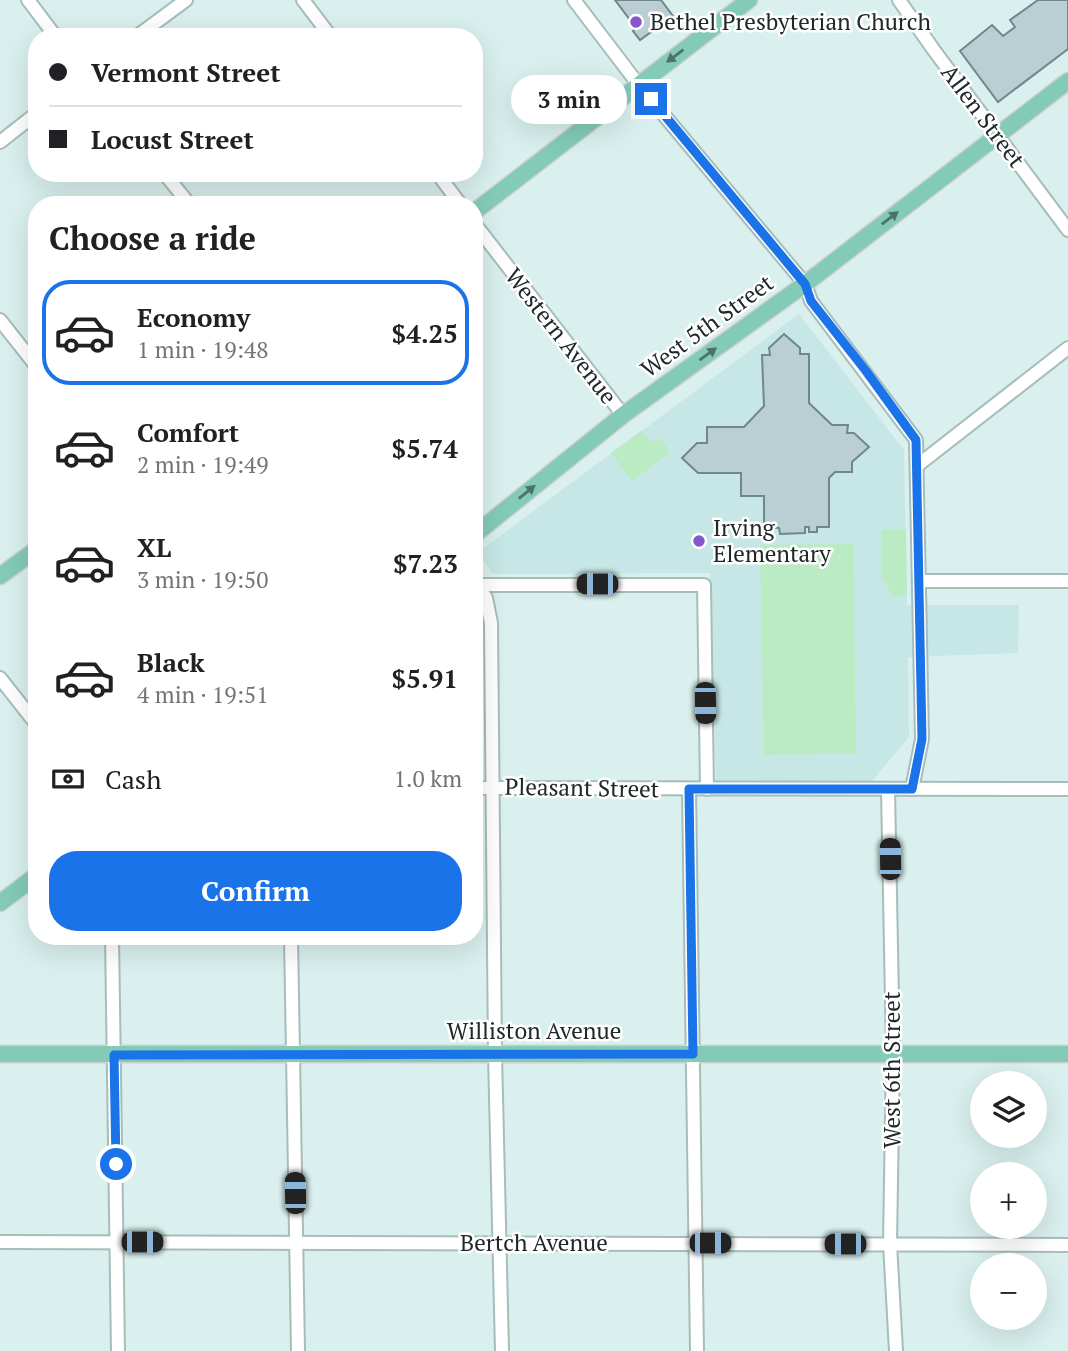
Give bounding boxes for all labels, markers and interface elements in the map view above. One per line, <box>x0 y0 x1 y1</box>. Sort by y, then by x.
place label: Bethel Presbyterian Church <box>650 6 931 37</box>
marker: Bethel Presbyterian Church <box>628 14 644 30</box>
one-way arrow <box>666 49 684 63</box>
text: Vermont Street <box>91 55 281 89</box>
street label: Allen Street <box>934 58 1033 174</box>
callout: 3 min <box>511 74 626 124</box>
route end <box>635 83 667 115</box>
text: 3 min <box>538 84 600 115</box>
text: Locust Street <box>91 122 254 156</box>
one-way arrow <box>881 210 899 225</box>
text: Choose a ride <box>49 217 256 259</box>
street label: Western Avenue <box>499 261 624 410</box>
street label: West 5th Street <box>634 267 780 384</box>
text: Economy <box>137 300 250 334</box>
icon: car <box>53 301 116 364</box>
text: $4.25 <box>392 316 458 350</box>
text: 1 min · 19:48 <box>137 334 269 365</box>
one-way arrow <box>699 347 717 361</box>
text: Comfort <box>137 415 239 449</box>
icon: car <box>53 416 116 479</box>
text: $5.74 <box>392 431 458 465</box>
text: 2 min · 19:49 <box>137 449 269 480</box>
one-way arrow <box>519 485 536 500</box>
place label: Irving Elementary <box>713 512 831 569</box>
text: XL <box>137 530 171 564</box>
icon: car <box>53 531 116 594</box>
marker: Irving Elementary <box>691 533 707 549</box>
text: $7.23 <box>393 546 458 580</box>
text: 3 min · 19:50 <box>137 564 269 595</box>
car <box>577 574 619 595</box>
text: Black <box>137 645 205 679</box>
icon: car <box>53 646 116 709</box>
text: $5.91 <box>392 661 458 695</box>
text: 4 min · 19:51 <box>137 679 269 710</box>
car <box>695 682 716 724</box>
icon: cash <box>49 760 87 798</box>
text: Cash <box>105 762 161 796</box>
text: 1.0 km <box>394 763 462 794</box>
street label: Pleasant Street <box>504 771 660 804</box>
car <box>880 838 901 880</box>
button: Confirm <box>49 851 462 931</box>
street label: West 6th Street <box>876 991 907 1148</box>
street label: Williston Avenue <box>447 1015 621 1046</box>
map controls <box>970 1071 1047 1330</box>
button: layers <box>970 1071 1047 1148</box>
route start <box>100 1148 132 1180</box>
button: + <box>970 1162 1047 1239</box>
car <box>285 1172 306 1214</box>
street label: Bertch Avenue <box>460 1227 608 1258</box>
car <box>122 1232 164 1253</box>
car <box>690 1233 732 1254</box>
car <box>825 1234 867 1255</box>
button: − <box>970 1253 1047 1330</box>

